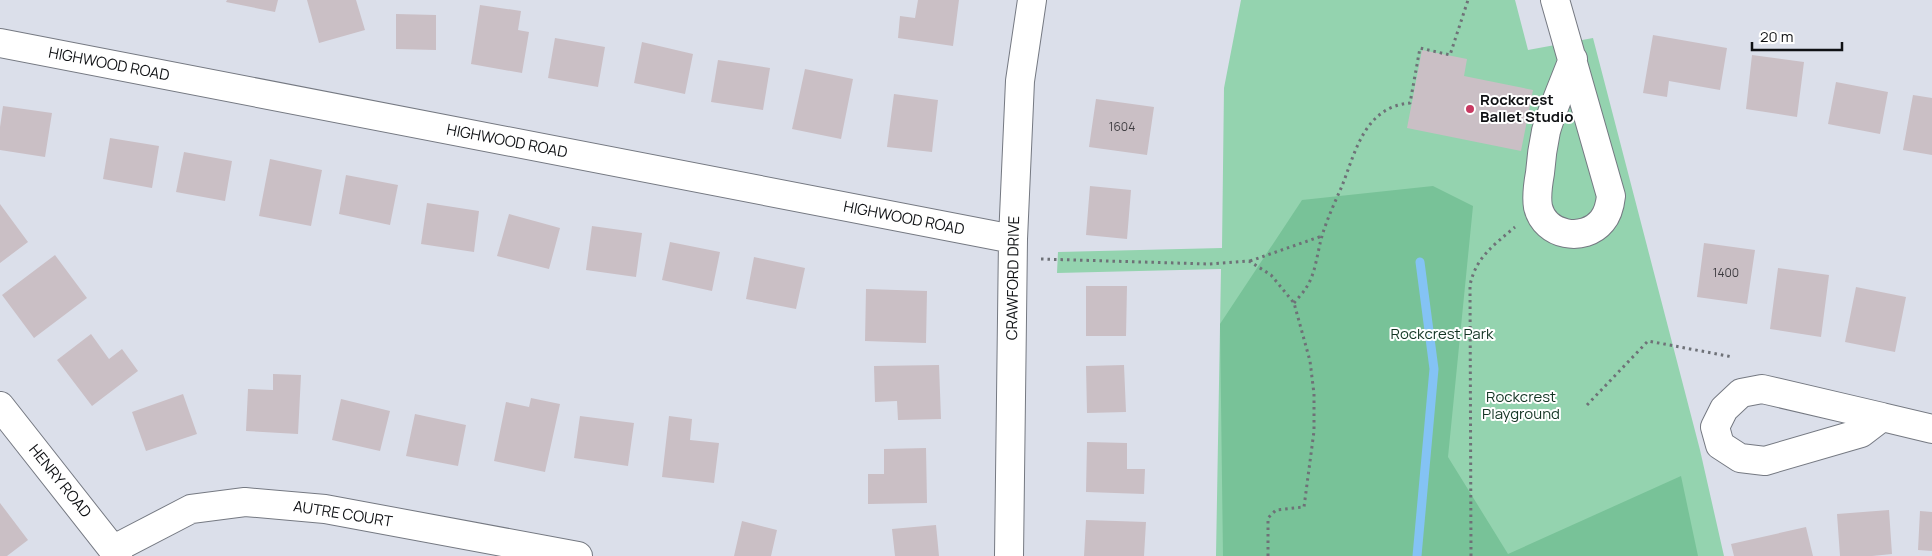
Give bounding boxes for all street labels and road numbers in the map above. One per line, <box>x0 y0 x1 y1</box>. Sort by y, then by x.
street label: HIGHWOOD ROAD <box>47 41 171 86</box>
street label: HIGHWOOD ROAD <box>445 118 569 163</box>
street label: HIGHWOOD ROAD <box>842 195 966 240</box>
street label: CRAWFORD DRIVE <box>1001 216 1024 340</box>
street label: HENRY ROAD <box>24 440 96 522</box>
street label: AUTRE COURT <box>292 495 394 532</box>

